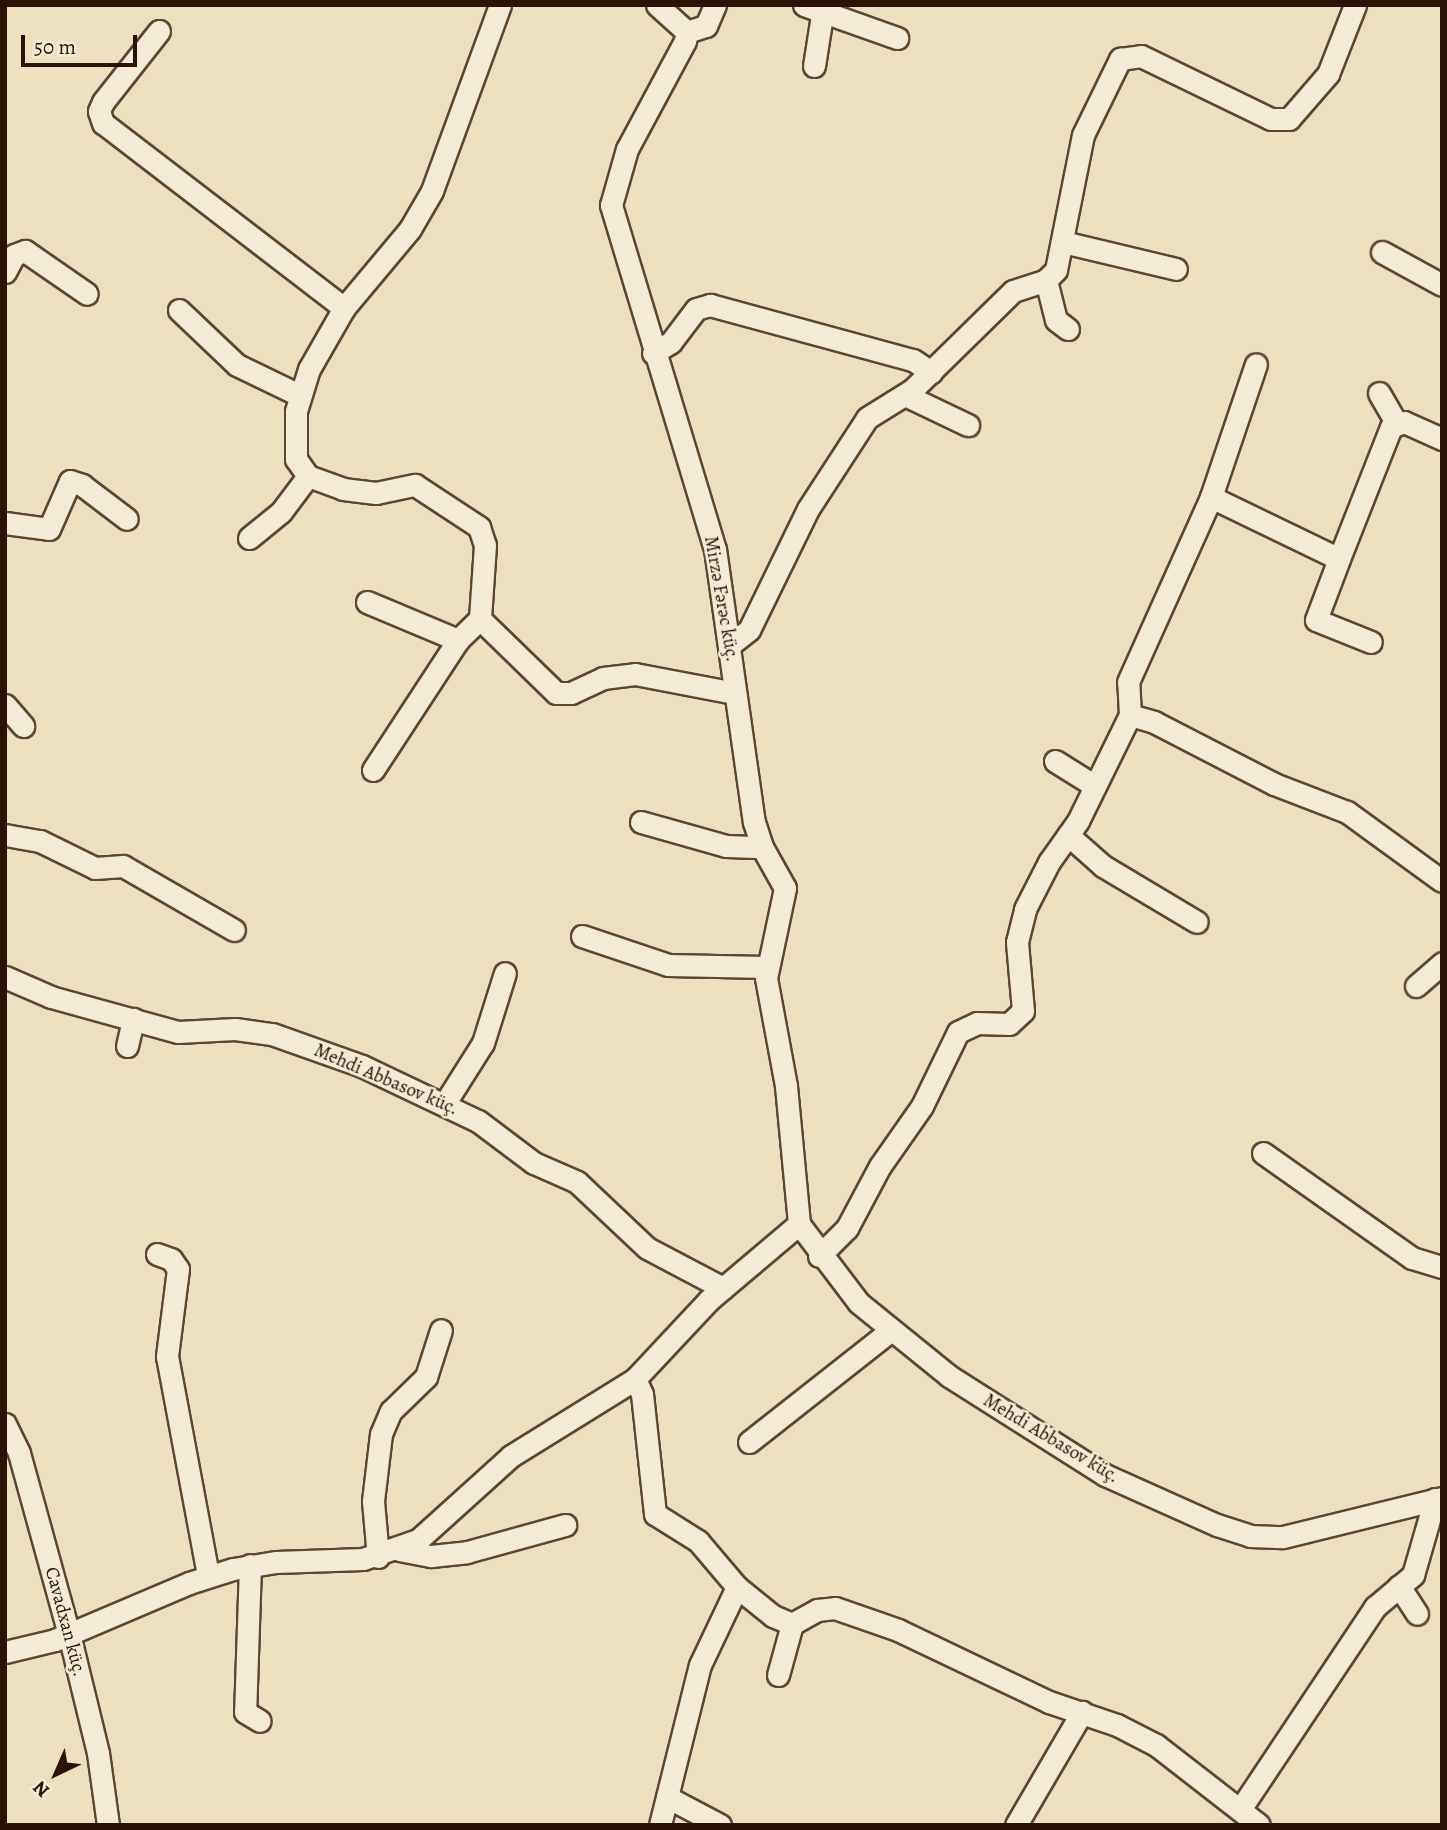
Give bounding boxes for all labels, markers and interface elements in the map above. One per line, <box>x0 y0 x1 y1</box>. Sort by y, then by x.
scale bar <box>24 21 140 65</box>
text: 50 m <box>34 33 76 61</box>
street label: Mirzə Fərəc küç. <box>699 534 743 664</box>
street label: Mehdi Abbasov küç. <box>310 1039 462 1121</box>
street label: Mehdi Abbasov küç. <box>979 1389 1123 1489</box>
street label: Cavadxan küç. <box>39 1565 91 1679</box>
north arrow <box>21 1739 91 1809</box>
text: N <box>27 1775 55 1803</box>

